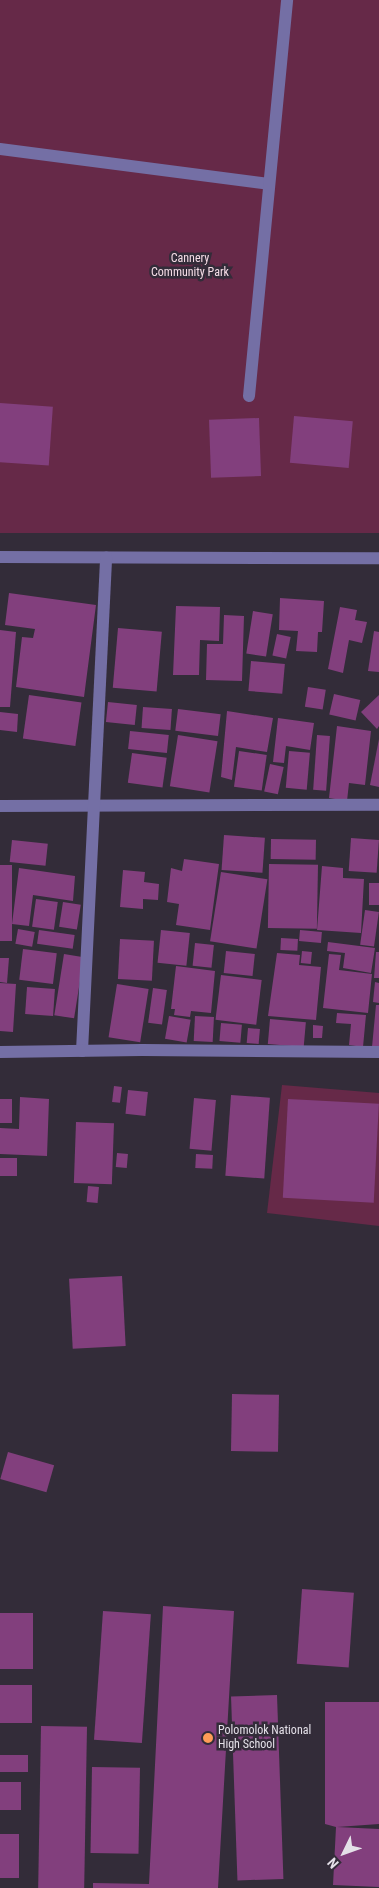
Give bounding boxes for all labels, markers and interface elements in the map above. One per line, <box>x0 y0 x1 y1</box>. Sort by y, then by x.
park label: Cannery Community Park <box>151 252 229 280</box>
place label: Polomolok National High School <box>218 1724 311 1752</box>
marker: Polomolok National High School <box>202 1732 214 1744</box>
north arrow <box>319 1828 369 1878</box>
text: N <box>324 1855 342 1872</box>

